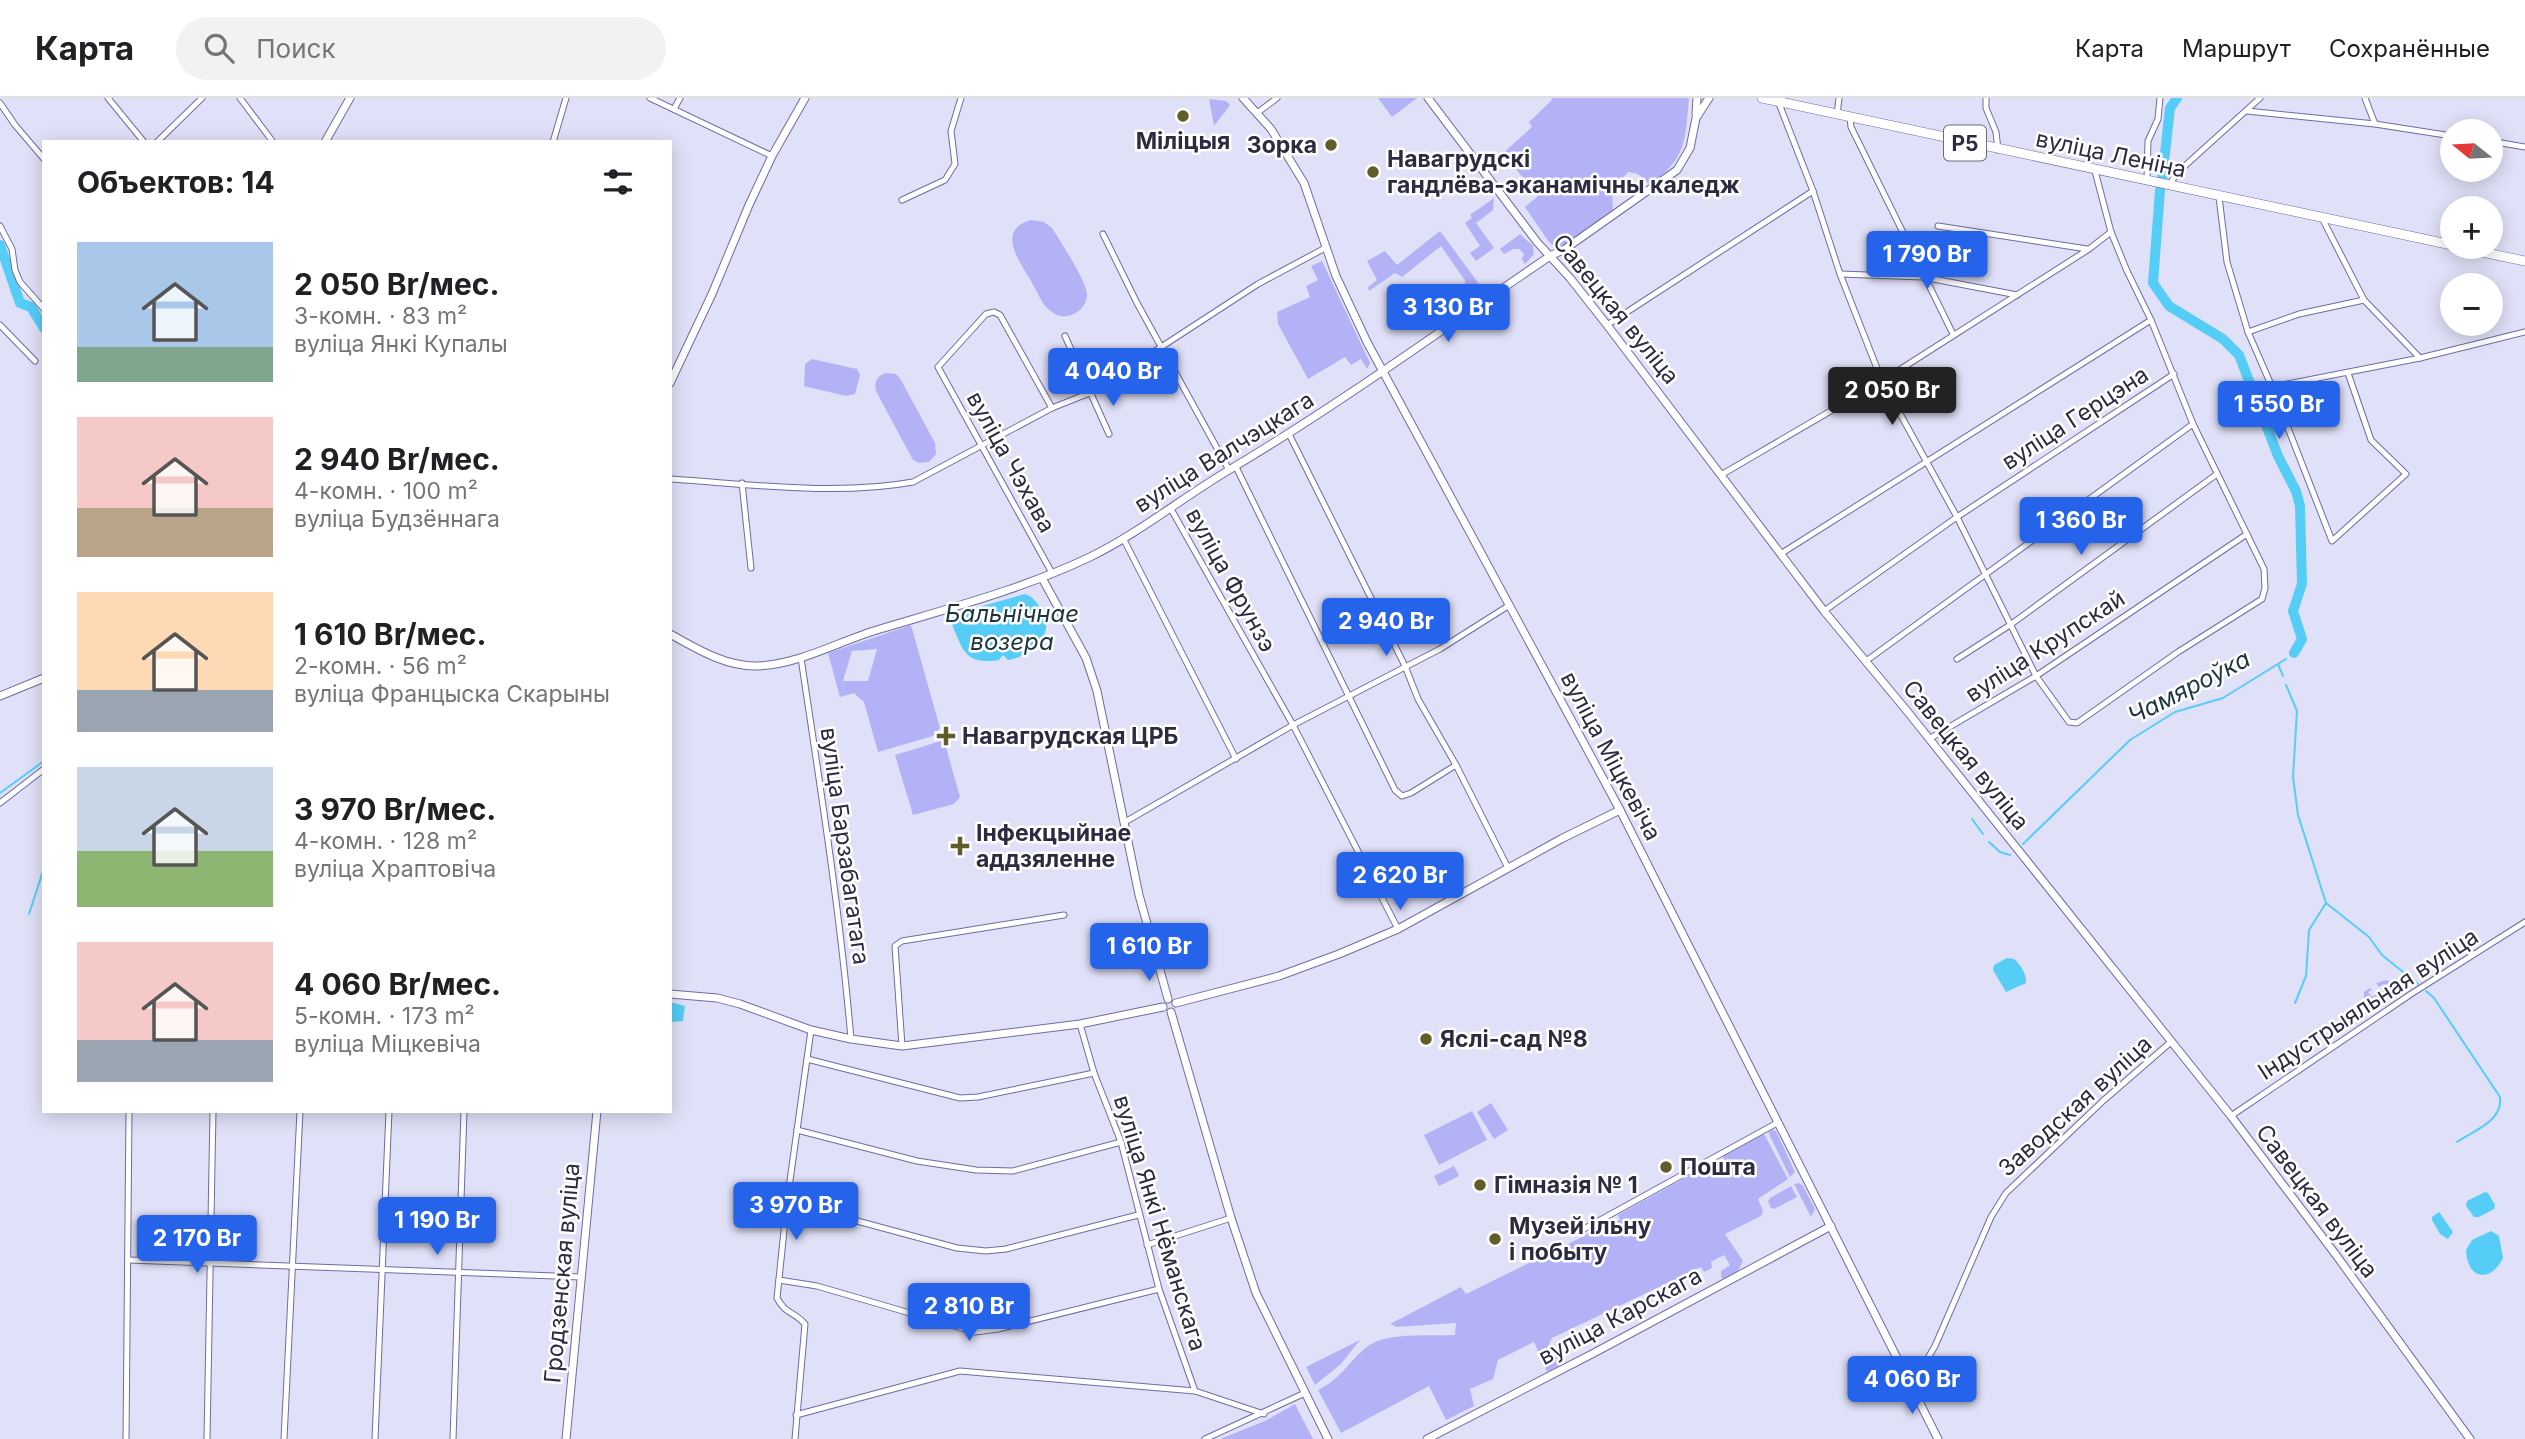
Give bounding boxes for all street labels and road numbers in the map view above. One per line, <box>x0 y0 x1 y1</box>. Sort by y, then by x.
street label: вуліца Леніна <box>2033 124 2189 184</box>
road number: Р5 <box>1944 126 1986 160</box>
street label: Савецкая вуліца <box>1547 228 1685 390</box>
street label: вуліца Герцэна <box>1996 360 2154 476</box>
street label: вуліца Валчэцкага <box>1129 385 1319 519</box>
street label: вуліца Чэхава <box>961 387 1061 537</box>
street label: вуліца Фрунзэ <box>1180 503 1282 657</box>
street label: вуліца Крупскай <box>1960 584 2130 708</box>
street label: вуліца Міцкевіча <box>1555 667 1667 845</box>
street label: Савецкая вуліца <box>1897 674 2035 836</box>
street label: вуліца Барзабагатага <box>815 726 875 966</box>
street label: Індустрыяльная вуліца <box>2253 922 2483 1086</box>
street label: Заводская вуліца <box>1993 1030 2157 1182</box>
street label: вуліца Янкі Нёманскага <box>1108 1092 1212 1354</box>
street label: Савецкая вуліца <box>2250 1119 2384 1283</box>
street label: Гродзенская вуліца <box>538 1162 586 1384</box>
street label: вуліца Карскага <box>1534 1261 1706 1371</box>

